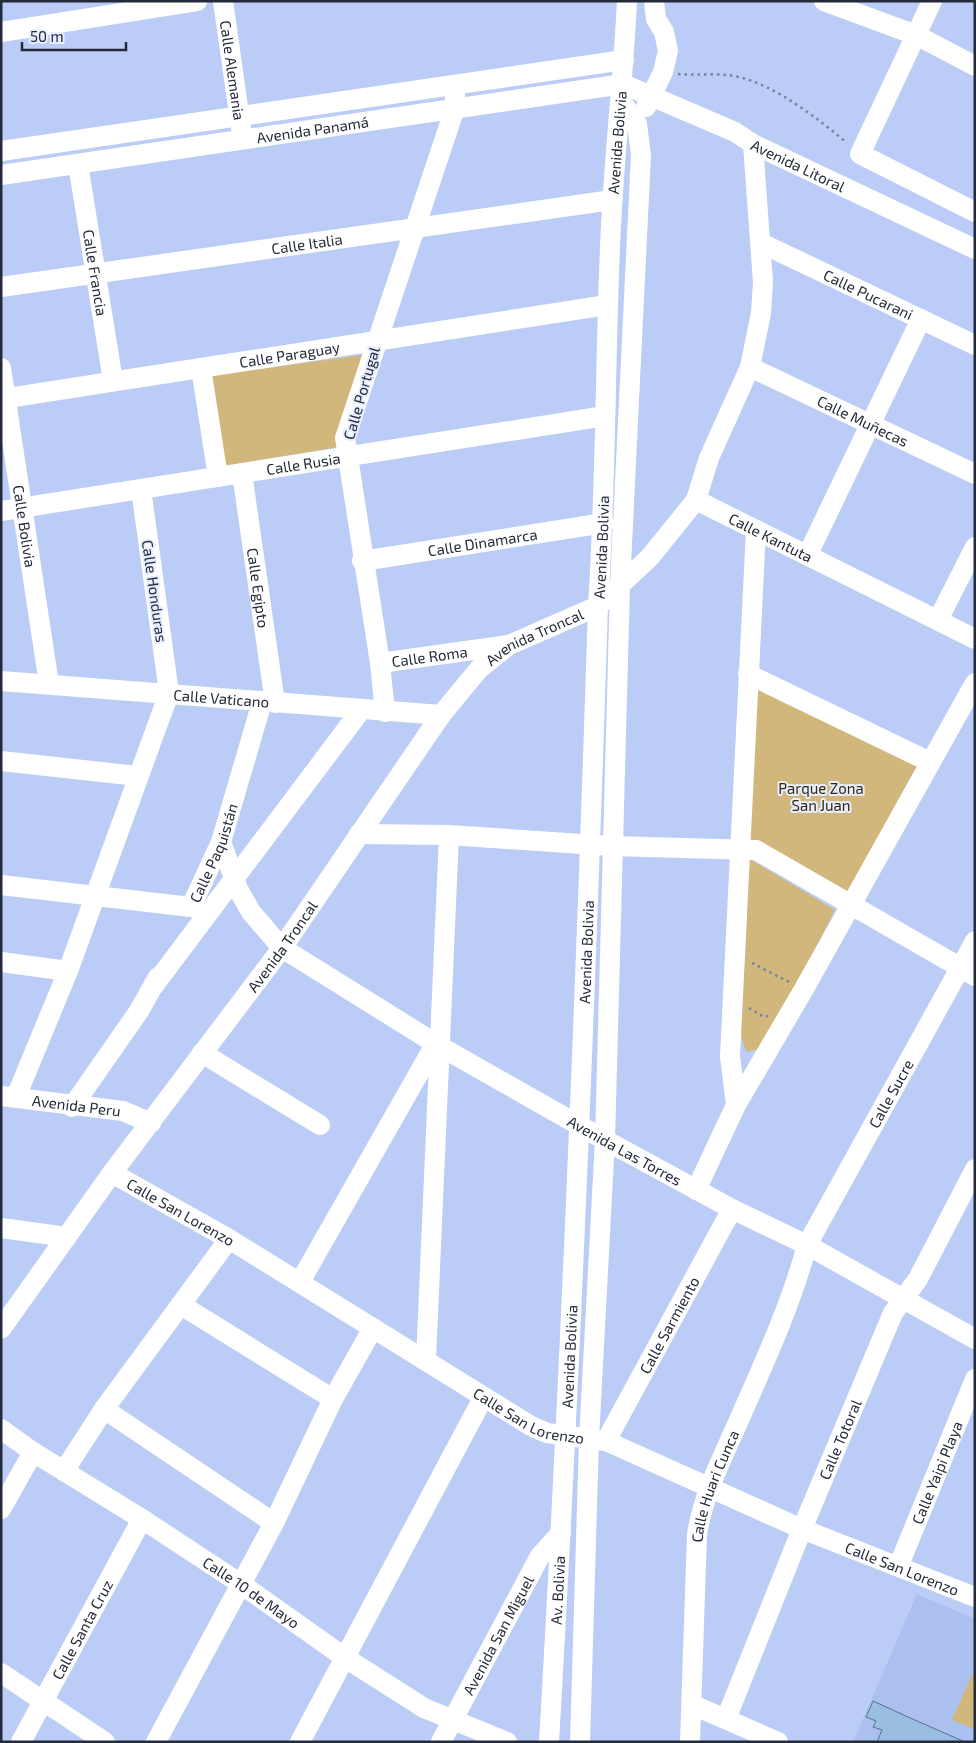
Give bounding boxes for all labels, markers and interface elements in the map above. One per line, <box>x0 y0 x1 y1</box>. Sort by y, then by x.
street label: Calle Alemania <box>217 19 249 121</box>
scale bar <box>22 20 126 52</box>
text: 50 m <box>30 27 64 45</box>
street label: Avenida Bolivia <box>604 90 630 195</box>
street label: Avenida Panamá <box>255 112 370 146</box>
street label: Avenida Litoral <box>748 135 849 196</box>
street label: Calle Francia <box>80 228 111 317</box>
street label: Calle Italia <box>270 229 344 257</box>
street label: Calle Pucarani <box>821 265 916 323</box>
street label: Calle Paraguay <box>238 338 341 371</box>
street label: Calle Portugal <box>339 344 383 441</box>
street label: Calle Muñecas <box>814 391 911 450</box>
street label: Calle Rusia <box>265 449 342 478</box>
street label: Calle Bolivia <box>10 484 40 569</box>
street label: Avenida Bolivia <box>589 495 612 599</box>
street label: Calle Kantuta <box>726 509 816 566</box>
street label: Calle Dinamarca <box>426 525 539 560</box>
street label: Calle Honduras <box>139 539 171 643</box>
street label: Calle Egipto <box>244 547 273 629</box>
street label: Avenida Troncal <box>482 604 587 669</box>
street label: Calle Roma <box>390 642 469 670</box>
street label: Calle Vaticano <box>173 685 270 711</box>
park label: Parque Zona San Juan <box>778 779 864 814</box>
street label: Calle Paquistán <box>185 801 241 905</box>
street label: Avenida Troncal <box>243 897 321 995</box>
street label: Avenida Bolivia <box>575 900 597 1004</box>
street label: Calle Sucre <box>865 1056 917 1131</box>
street label: Avenida Peru <box>31 1091 122 1120</box>
street label: Avenida Las Torres <box>565 1112 685 1189</box>
street label: Calle San Lorenzo <box>124 1174 238 1249</box>
street label: Calle Sarmiento <box>635 1273 703 1377</box>
street label: Avenida Bolivia <box>558 1304 581 1409</box>
street label: Calle San Lorenzo <box>470 1384 585 1447</box>
street label: Calle Totoral <box>815 1396 865 1482</box>
street label: Calle Yaipi Playa <box>908 1418 966 1527</box>
street label: Calle Huari Cunca <box>688 1427 742 1543</box>
street label: Calle San Lorenzo <box>843 1538 962 1599</box>
street label: Calle 10 de Mayo <box>200 1553 303 1632</box>
street label: Av. Bolivia <box>547 1555 568 1625</box>
street label: Avenida San Miguel <box>459 1572 537 1698</box>
street label: Calle Santa Cruz <box>48 1577 116 1682</box>

